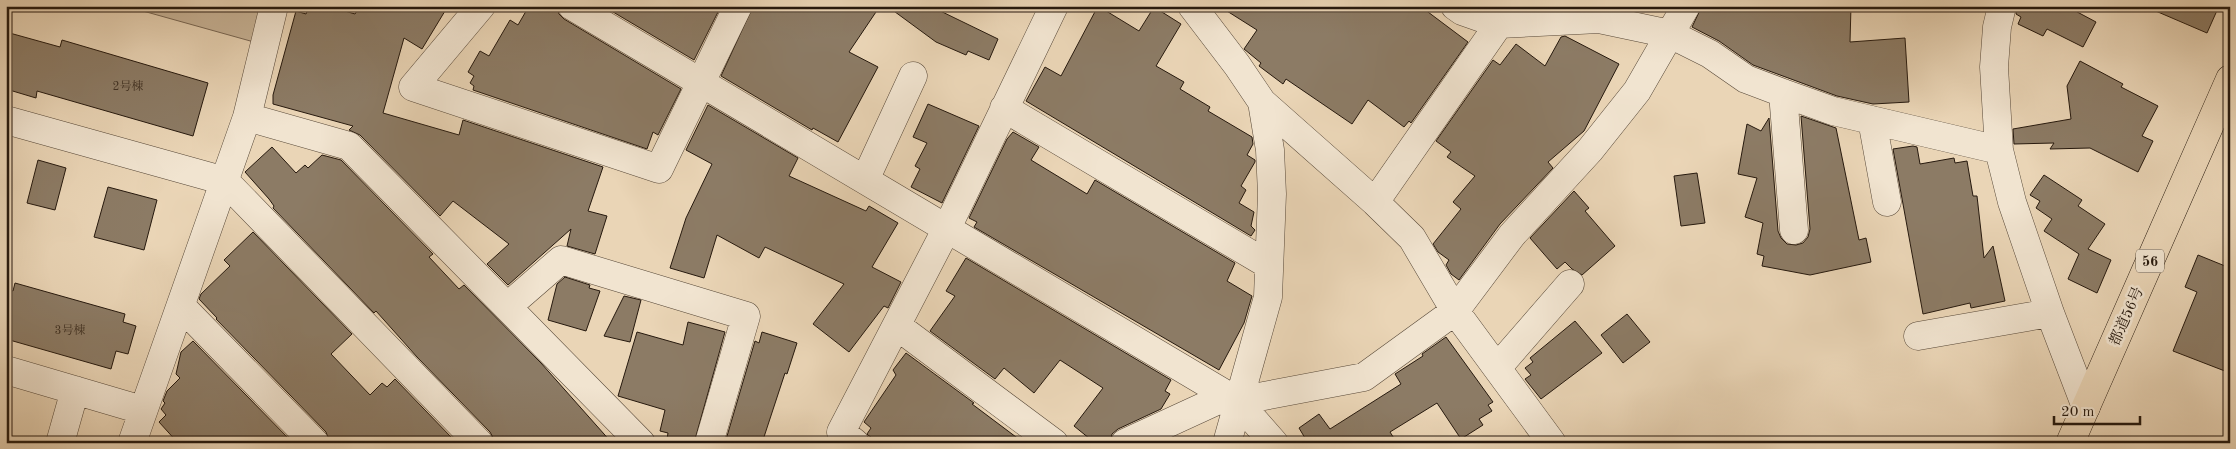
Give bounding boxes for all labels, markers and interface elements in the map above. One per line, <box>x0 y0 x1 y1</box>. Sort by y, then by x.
house number: 2号棟 <box>113 79 143 93</box>
road number: 56 <box>2136 250 2164 272</box>
street label: 都道56号 <box>2106 284 2147 348</box>
house number: 3号棟 <box>55 323 85 337</box>
scale bar <box>2054 394 2140 426</box>
text: 20 m <box>2061 405 2095 420</box>

